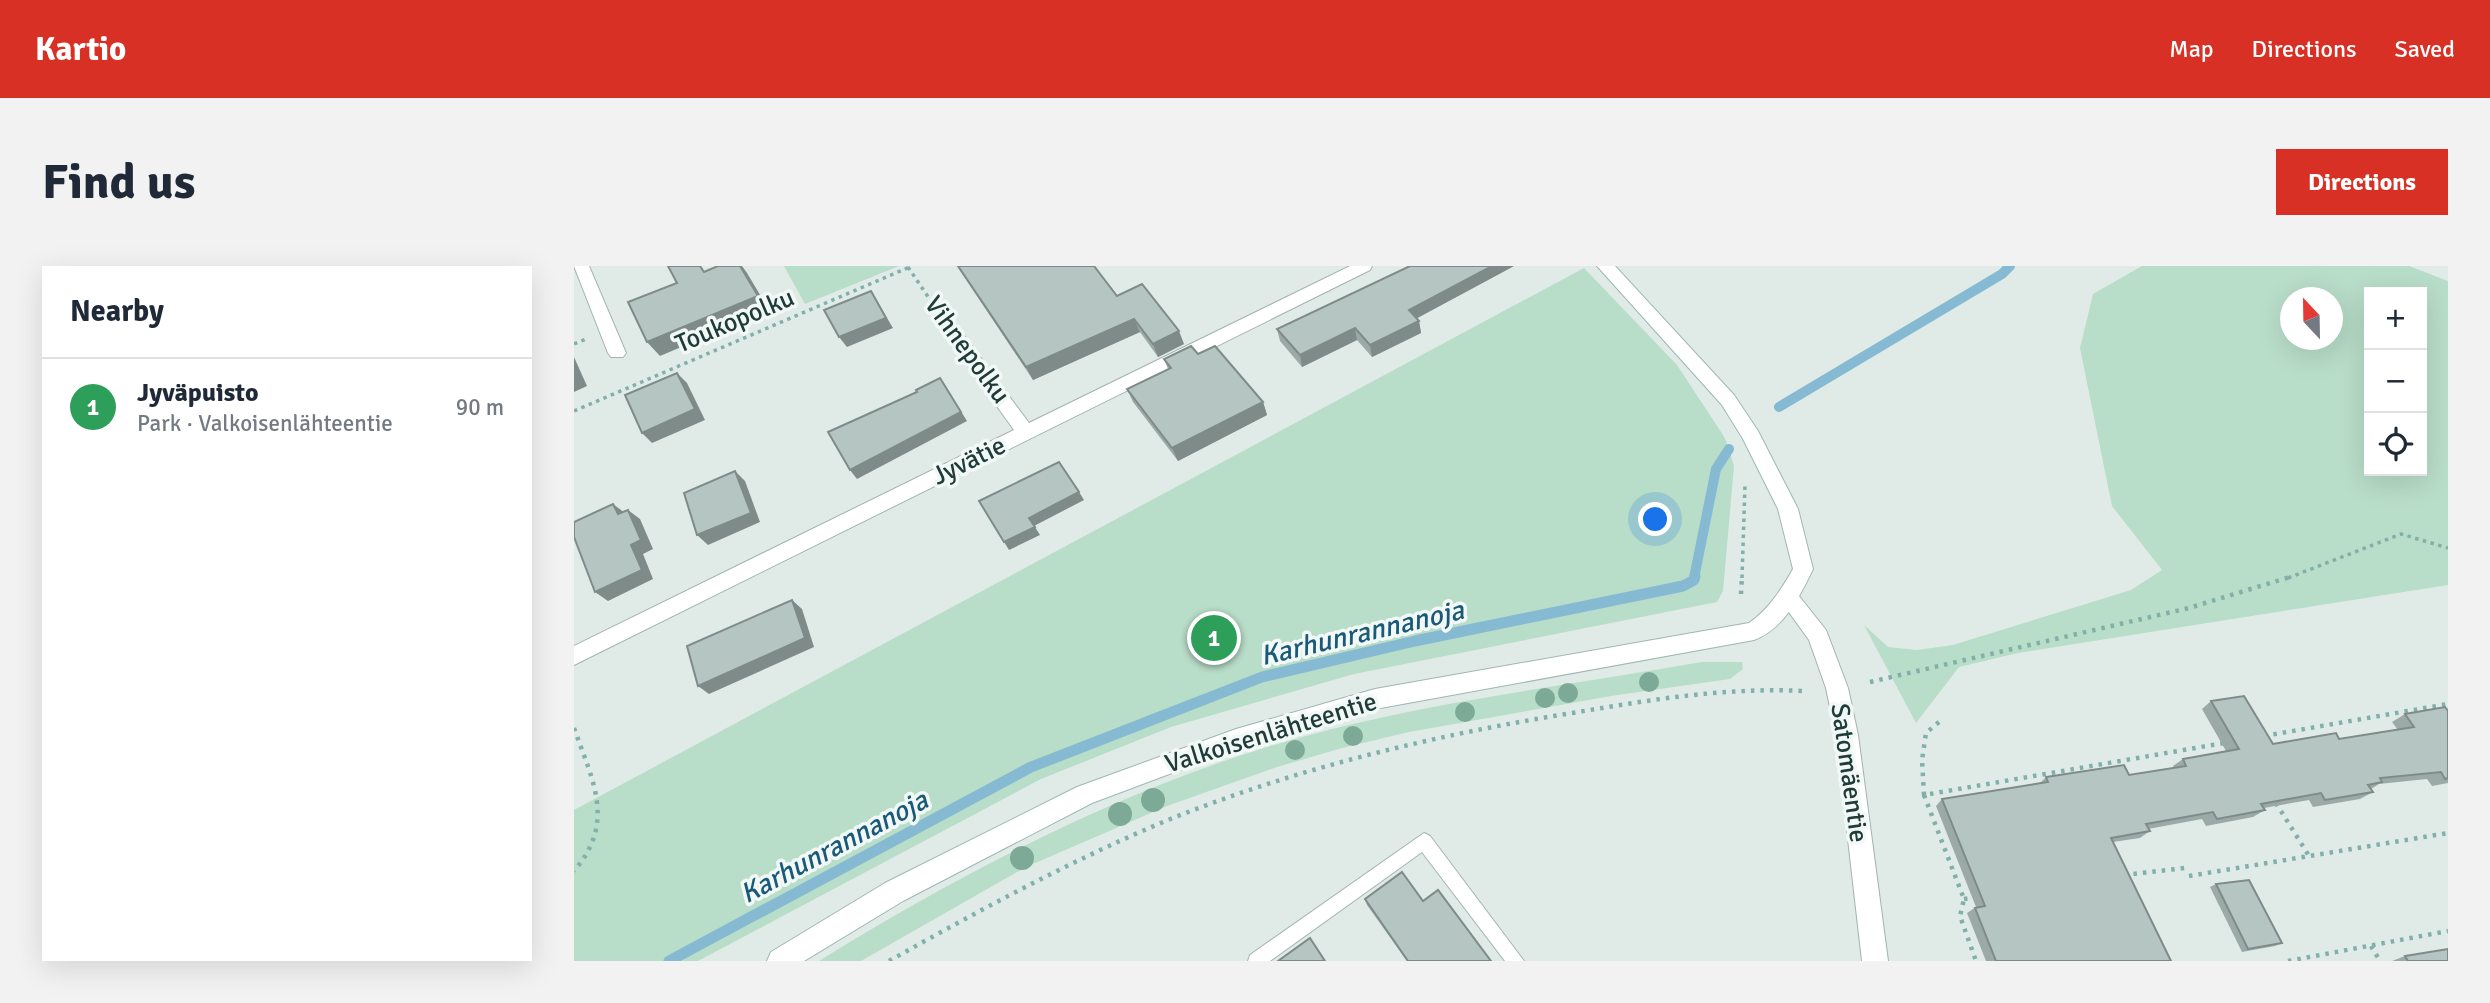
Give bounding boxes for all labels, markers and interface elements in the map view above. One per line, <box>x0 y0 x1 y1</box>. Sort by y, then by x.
text: Kartio <box>35 29 126 70</box>
text: Map <box>2169 34 2214 64</box>
text: Directions <box>2252 34 2357 64</box>
text: Saved <box>2395 34 2455 64</box>
button: Directions <box>2276 149 2448 215</box>
text: Find us <box>42 152 195 212</box>
street label: Toukopolku <box>671 282 799 360</box>
north arrow <box>2280 287 2343 350</box>
map controls <box>2364 287 2427 476</box>
button: + <box>2364 287 2427 350</box>
street label: Vihnepolku <box>917 290 1017 410</box>
text: Nearby <box>70 293 164 330</box>
button: − <box>2364 350 2427 413</box>
text: Jyväpuisto <box>137 377 259 409</box>
text: 1 <box>87 393 99 422</box>
text: 90 m <box>456 393 504 422</box>
text: Park · Valkoisenlähteentie <box>137 409 393 438</box>
button: locate <box>2364 413 2427 476</box>
street label: Jyvätie <box>927 430 1011 492</box>
your location <box>1638 502 1672 536</box>
water label: Karhunrannanoja <box>1257 593 1468 673</box>
pin: 1 <box>1191 612 1237 664</box>
street label: Valkoisenlähteentie <box>1161 686 1381 780</box>
street label: Satomäentie <box>1823 701 1875 845</box>
water label: Karhunrannanoja <box>734 783 934 911</box>

